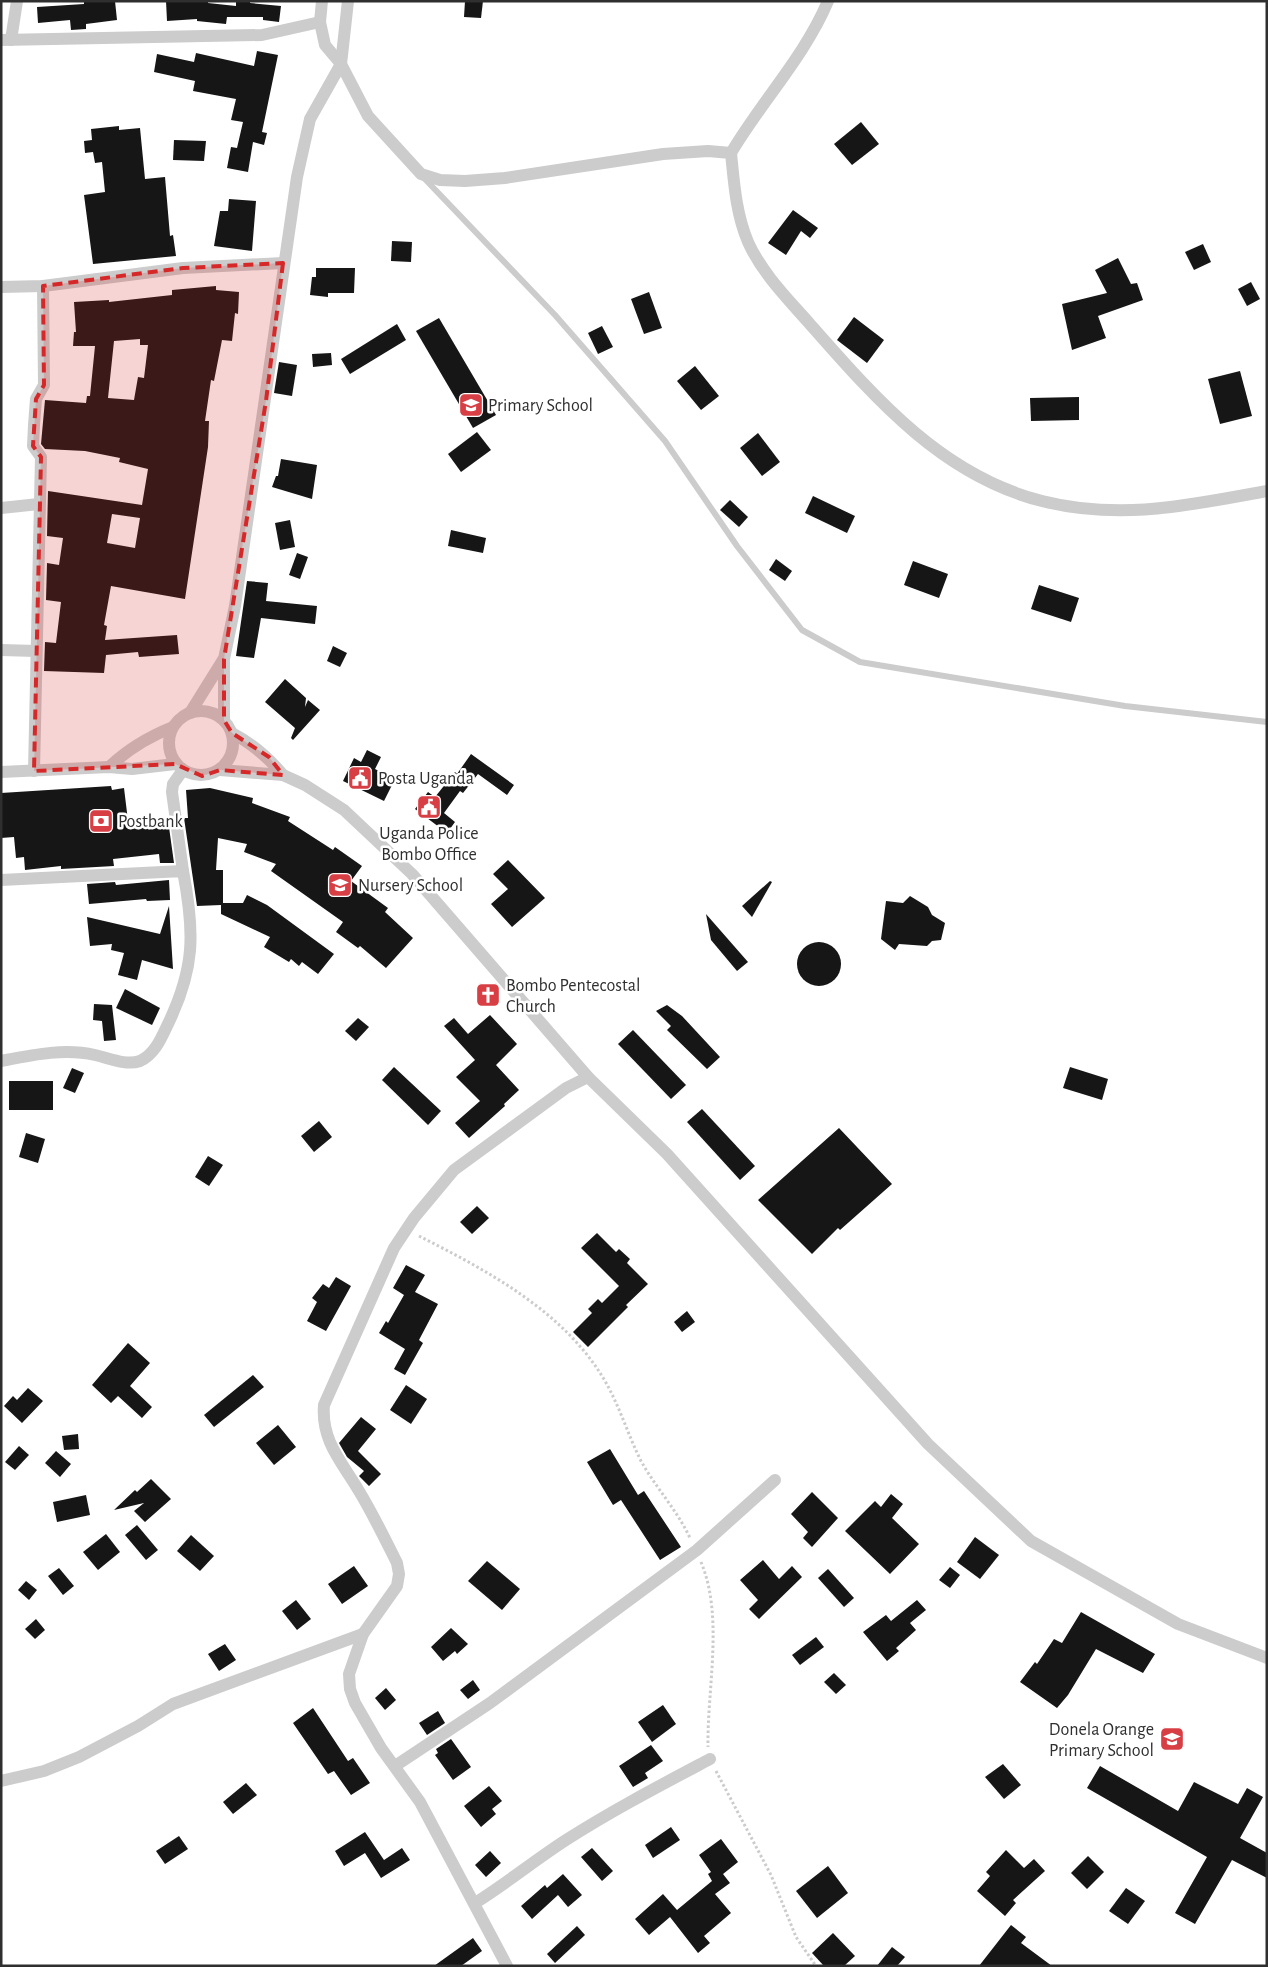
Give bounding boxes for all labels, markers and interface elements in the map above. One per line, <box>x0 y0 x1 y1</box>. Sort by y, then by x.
school or university icon: Primary School <box>458 392 484 418</box>
place label: Primary School <box>488 397 593 415</box>
public building icon: Posta Uganda <box>347 765 373 791</box>
place label: Posta Uganda <box>378 770 474 788</box>
public building icon: Uganda Police Bombo Office <box>416 794 442 820</box>
bank icon: Postbank <box>88 808 114 834</box>
place label: Postbank <box>118 813 184 831</box>
place label: Uganda Police Bombo Office <box>379 825 479 864</box>
school or university icon: Nursery School <box>327 872 353 898</box>
place label: Nursery School <box>358 877 463 895</box>
place label: Bombo Pentecostal Church <box>506 977 641 1016</box>
church icon: Bombo Pentecostal Church <box>475 982 501 1008</box>
place label: Donela Orange Primary School <box>1049 1721 1154 1760</box>
school or university icon: Donela Orange Primary School <box>1159 1726 1185 1752</box>

